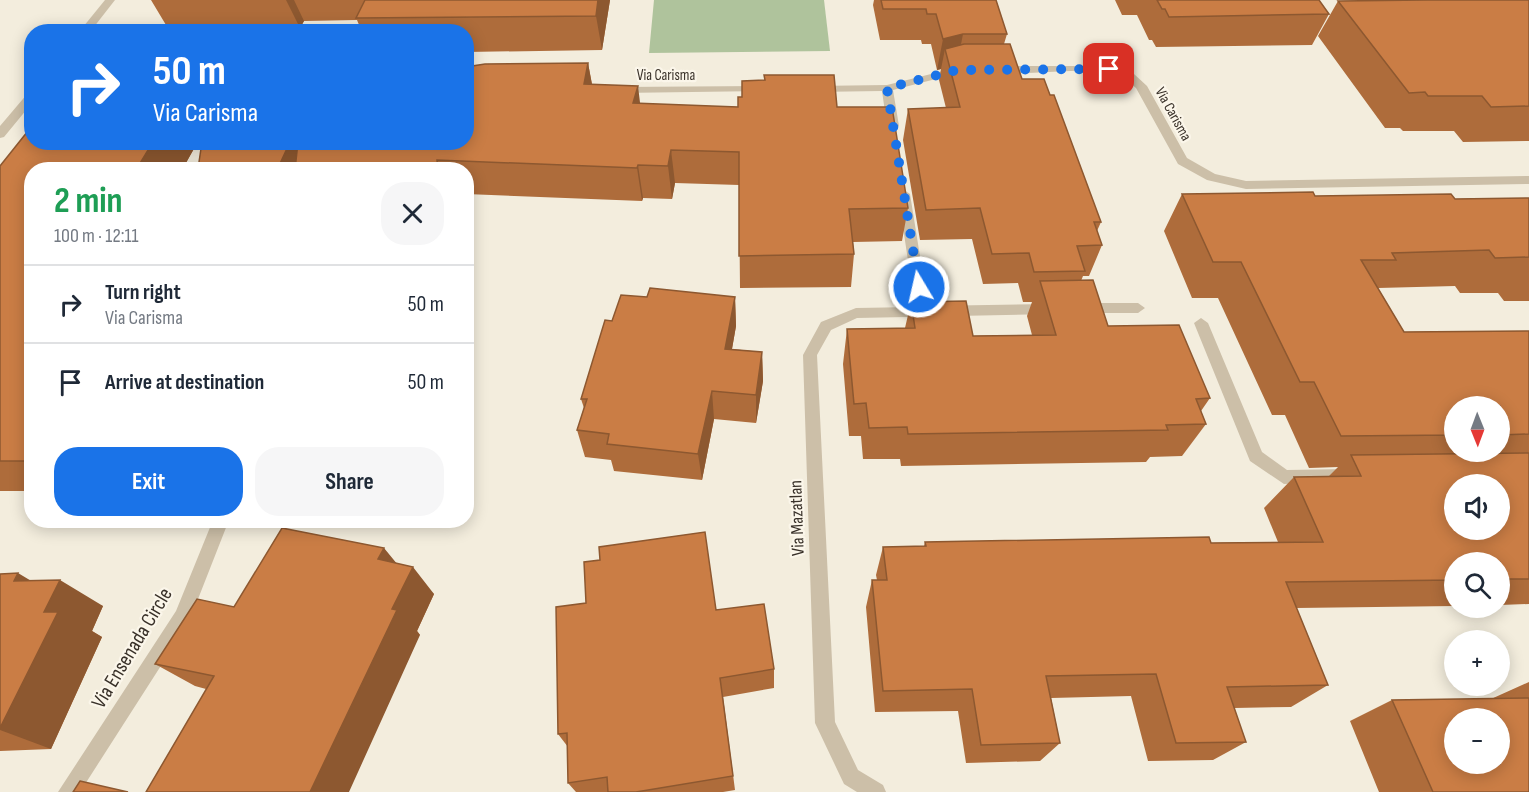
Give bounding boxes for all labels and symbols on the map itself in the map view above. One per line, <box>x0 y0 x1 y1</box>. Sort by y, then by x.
pin <box>1083 43 1134 94</box>
street label: Via Carisma <box>637 66 695 85</box>
street label: Via Carisma <box>1151 84 1196 144</box>
position arrow <box>887 255 951 319</box>
north arrow <box>1444 396 1510 462</box>
street label: Via Mazatlan <box>785 480 809 556</box>
street label: Via Ensenada Circle <box>86 583 178 713</box>

